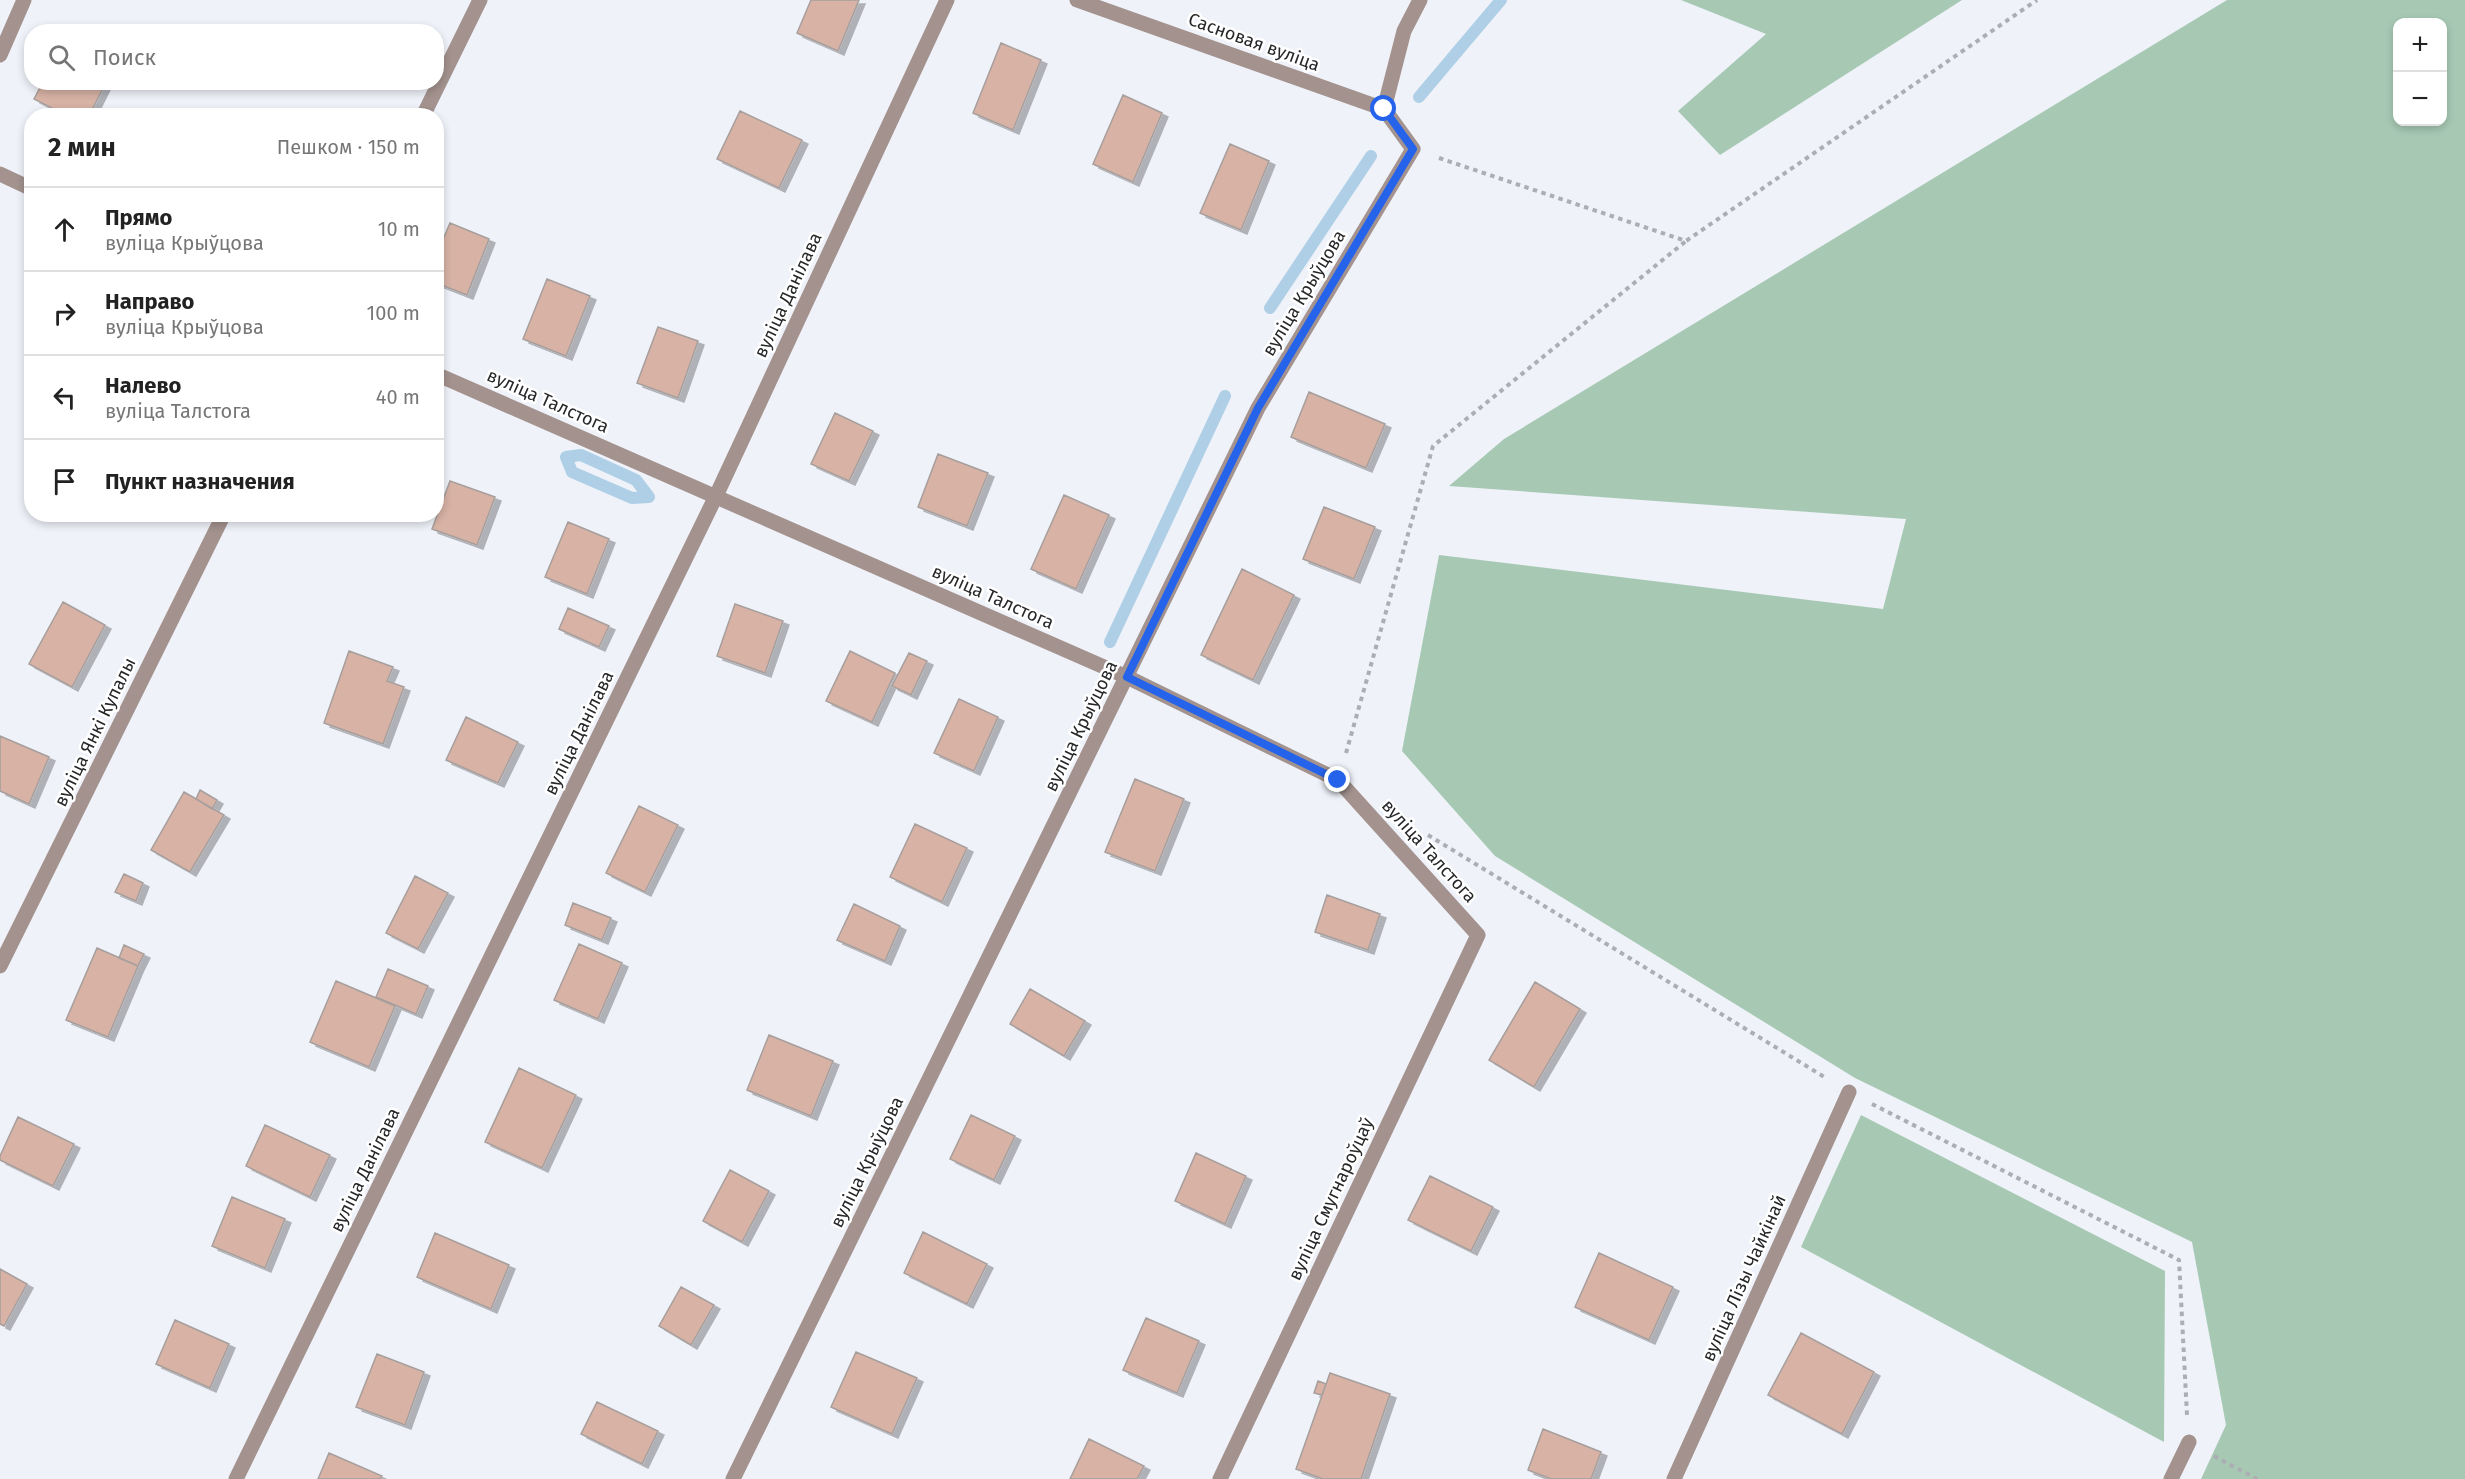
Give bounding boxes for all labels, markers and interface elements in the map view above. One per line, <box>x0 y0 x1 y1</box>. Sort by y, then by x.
street label: Сасновая вуліца <box>1185 8 1323 76</box>
map controls <box>2393 18 2447 126</box>
button: + <box>2393 18 2447 72</box>
search box <box>24 24 444 90</box>
icon: search <box>45 41 78 74</box>
text: Поиск <box>93 44 156 71</box>
button: − <box>2393 72 2447 126</box>
route start <box>1370 95 1396 121</box>
text: 2 мин <box>48 132 116 163</box>
text: Пешком · 150 m <box>277 135 420 159</box>
text: Прямо <box>105 204 172 231</box>
icon: ahead <box>48 213 81 246</box>
text: 10 m <box>378 217 420 241</box>
street label: вуліца Крыўцова <box>1258 226 1350 360</box>
street label: вуліца Данілава <box>749 229 827 361</box>
text: вуліца Крыўцова <box>105 231 264 255</box>
text: Направо <box>105 288 194 315</box>
icon: right <box>48 297 81 330</box>
text: 100 m <box>367 301 420 325</box>
text: вуліца Крыўцова <box>105 315 264 339</box>
street label: вуліца Талстога <box>484 364 612 438</box>
text: Налево <box>105 372 181 399</box>
icon: left <box>48 381 81 414</box>
text: 40 m <box>376 385 420 409</box>
text: вуліца Талстога <box>105 399 251 423</box>
icon: arrive <box>48 465 81 498</box>
text: Пункт назначения <box>105 468 295 495</box>
street label: вуліца Талстога <box>929 560 1057 634</box>
street label: вуліца Янкі Купалы <box>49 654 141 810</box>
street label: вуліца Крыўцова <box>1040 657 1122 795</box>
street label: вуліца Данілава <box>539 667 619 799</box>
route end <box>1324 766 1350 792</box>
street label: вуліца Талстога <box>1377 795 1481 907</box>
street label: вуліца Крыўцова <box>826 1093 908 1231</box>
street label: вуліца Данілава <box>325 1104 405 1236</box>
street label: вуліца Смугнароўцаў <box>1284 1114 1378 1284</box>
street label: вуліца Лізы Чайкінай <box>1697 1191 1791 1365</box>

